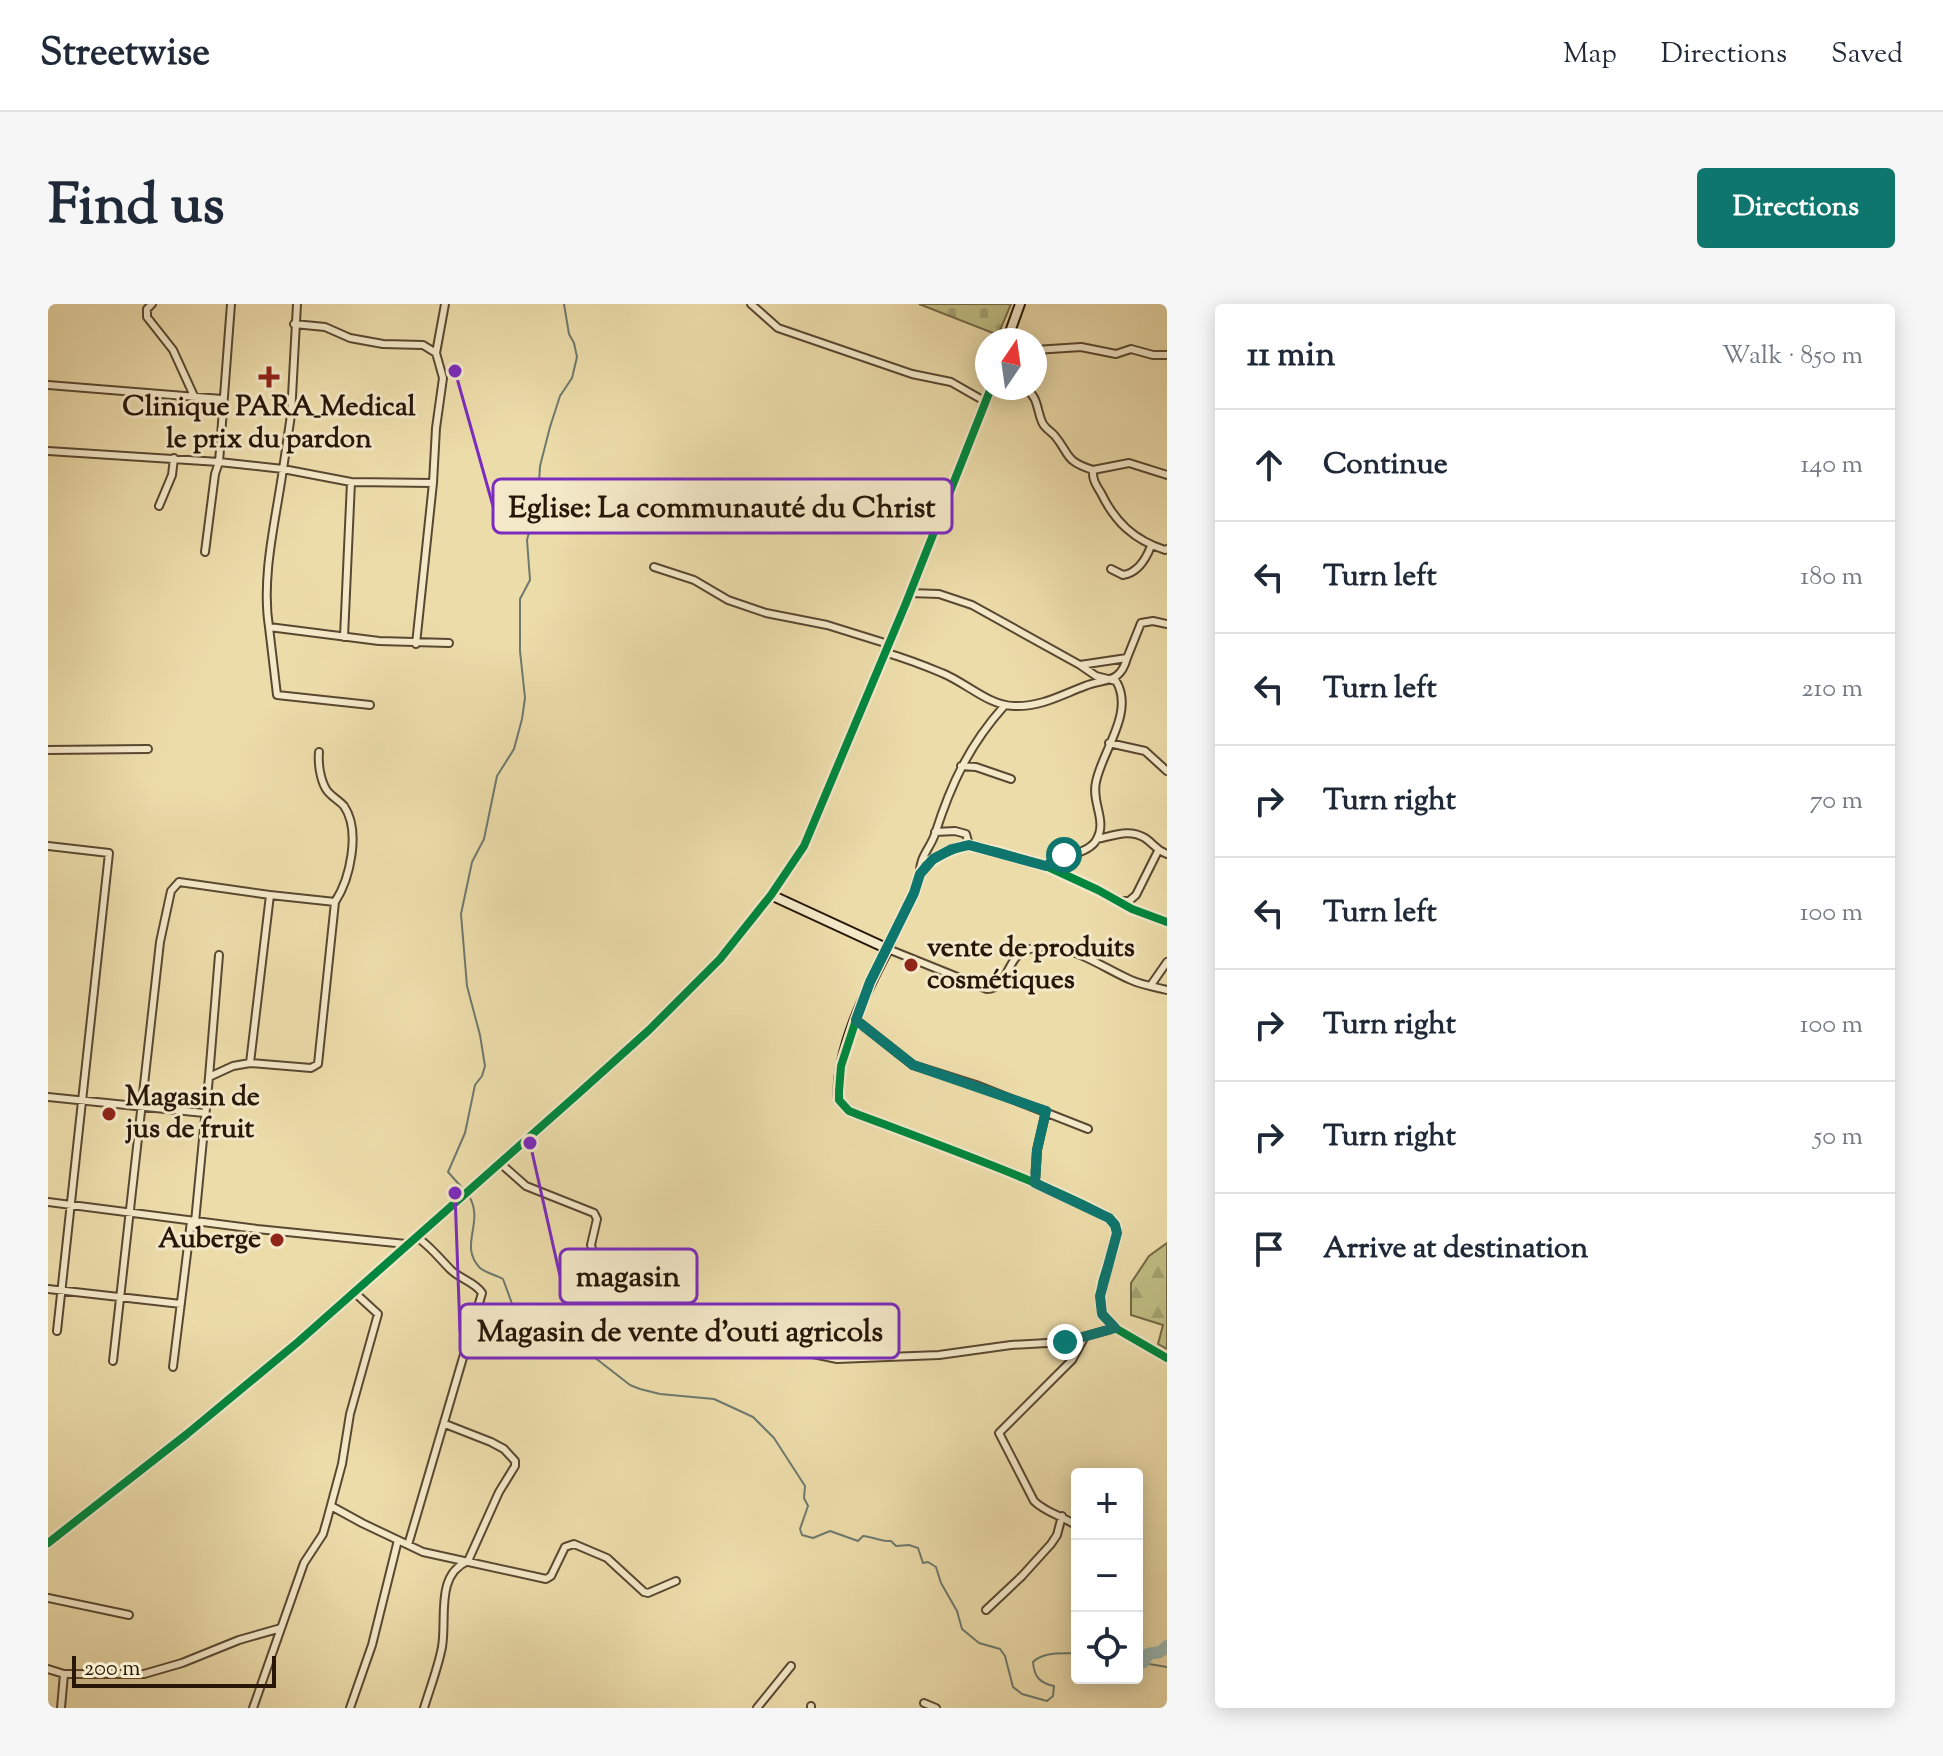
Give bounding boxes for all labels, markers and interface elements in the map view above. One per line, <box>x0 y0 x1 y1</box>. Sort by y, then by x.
text: Streetwise <box>40 28 210 82</box>
text: Map <box>1563 35 1617 75</box>
text: Directions <box>1661 35 1787 75</box>
text: Saved <box>1831 35 1903 75</box>
text: Find us <box>48 168 224 249</box>
button: Directions <box>1697 168 1895 248</box>
north arrow <box>975 328 1047 400</box>
text: 11 min <box>1247 332 1335 381</box>
text: Walk · 850 m <box>1722 338 1863 375</box>
marker: Clinique PARA_Medical le prix du pardon <box>258 366 280 388</box>
place label: Clinique PARA_Medical le prix du pardon <box>122 388 416 460</box>
icon: ahead <box>1247 443 1291 487</box>
text: Continue <box>1323 444 1448 487</box>
text: 140 m <box>1800 447 1863 484</box>
callout: Eglise: La communauté du Christ <box>493 479 952 533</box>
text: Eglise: La communauté du Christ <box>509 488 936 531</box>
icon: left <box>1247 555 1291 599</box>
text: Turn left <box>1323 556 1437 599</box>
text: 180 m <box>1800 559 1863 596</box>
icon: left <box>1247 667 1291 711</box>
text: Turn left <box>1323 668 1437 711</box>
text: 210 m <box>1801 671 1863 708</box>
icon: right <box>1247 779 1291 823</box>
text: Turn right <box>1323 780 1456 823</box>
text: 70 m <box>1810 783 1863 820</box>
route start <box>1046 837 1082 873</box>
icon: left <box>1247 891 1291 935</box>
text: Turn left <box>1323 892 1437 935</box>
text: 100 m <box>1800 895 1863 932</box>
place label: vente de produits cosmétiques <box>927 929 1135 1001</box>
marker: vente de produits cosmétiques <box>902 956 920 974</box>
icon: right <box>1247 1003 1291 1047</box>
text: Turn right <box>1323 1004 1456 1047</box>
text: 100 m <box>1800 1007 1863 1044</box>
place label: Magasin de jus de fruit <box>125 1078 260 1150</box>
marker: Magasin de jus de fruit <box>100 1105 118 1123</box>
icon: right <box>1247 1115 1291 1159</box>
text: Turn right <box>1323 1116 1456 1159</box>
text: 50 m <box>1813 1119 1863 1156</box>
place label: Auberge <box>158 1220 261 1260</box>
icon: arrive <box>1247 1227 1291 1271</box>
text: Arrive at destination <box>1323 1228 1588 1271</box>
marker: Auberge <box>268 1231 286 1249</box>
callout: magasin <box>560 1249 697 1303</box>
text: magasin <box>576 1257 681 1300</box>
callout: Magasin de vente d'outi agricols <box>460 1304 899 1358</box>
text: Magasin de vente d'outi agricols <box>477 1312 883 1355</box>
route end <box>1047 1324 1083 1360</box>
map controls <box>1071 1468 1143 1684</box>
button: + <box>1071 1468 1143 1540</box>
button: − <box>1071 1540 1143 1612</box>
button: locate <box>1071 1612 1143 1684</box>
scale bar <box>72 1652 276 1688</box>
text: 200 m <box>84 1654 140 1686</box>

